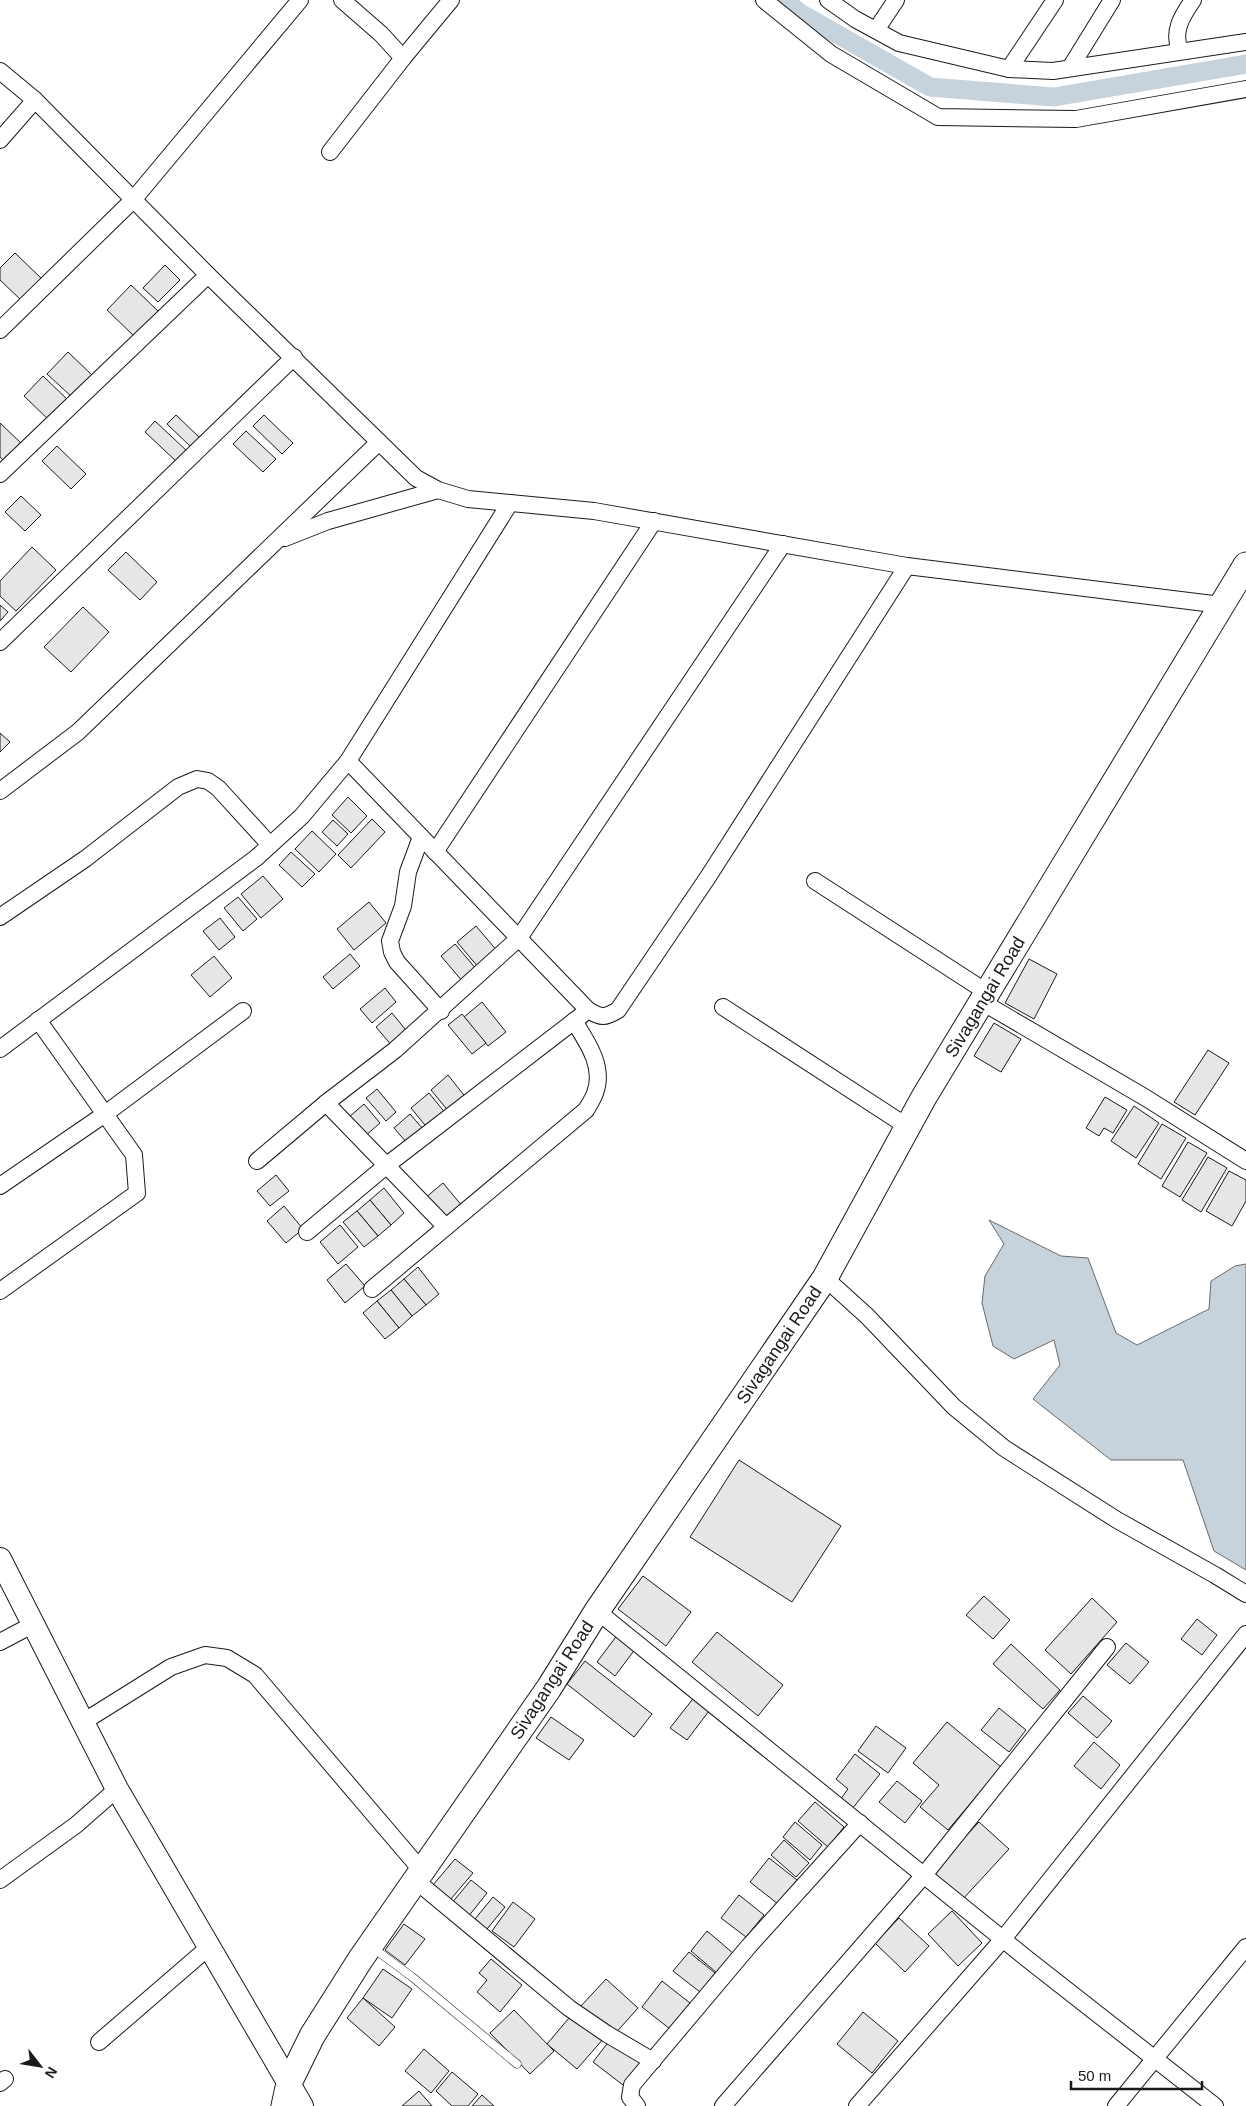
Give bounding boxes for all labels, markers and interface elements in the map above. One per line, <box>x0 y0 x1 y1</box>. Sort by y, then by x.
street label: Sivagangai Road <box>941 933 1029 1061</box>
street label: Sivagangai Road <box>732 1283 826 1407</box>
street label: Sivagangai Road <box>506 1617 598 1743</box>
north arrow <box>15 2041 65 2091</box>
scale bar <box>1071 2058 1202 2090</box>
text: N <box>42 2064 61 2081</box>
text: 50 m <box>1078 2067 1111 2084</box>

